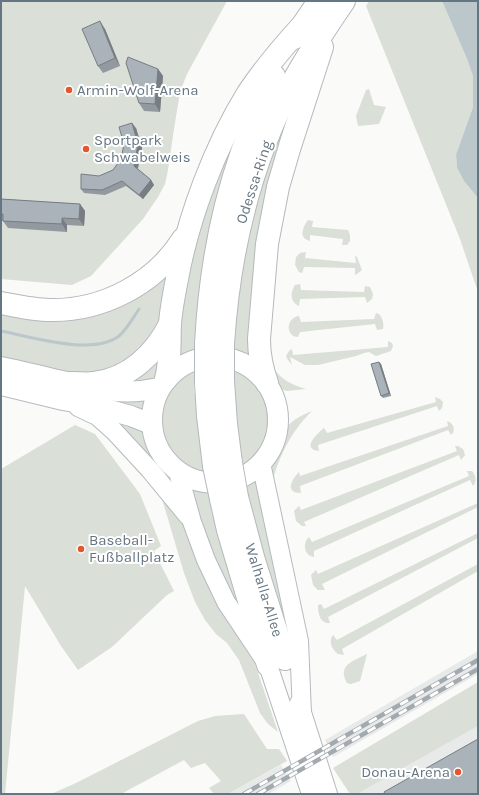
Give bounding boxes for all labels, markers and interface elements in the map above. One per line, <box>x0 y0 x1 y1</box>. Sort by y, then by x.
place label: Armin-Wolf-Arena <box>77 81 199 99</box>
marker: Armin-Wolf-Arena <box>64 85 74 95</box>
place label: Sportpark Schwabelweis <box>94 131 191 166</box>
street label: Odessa-Ring <box>232 137 276 226</box>
marker: Sportpark Schwabelweis <box>81 144 91 154</box>
place label: Baseball- Fußballplatz <box>89 531 174 566</box>
street label: Walhalla-Allee <box>241 541 287 639</box>
marker: Baseball- Fußballplatz <box>76 544 86 554</box>
place label: Donau-Arena <box>361 763 450 781</box>
marker: Donau-Arena <box>453 767 463 777</box>

